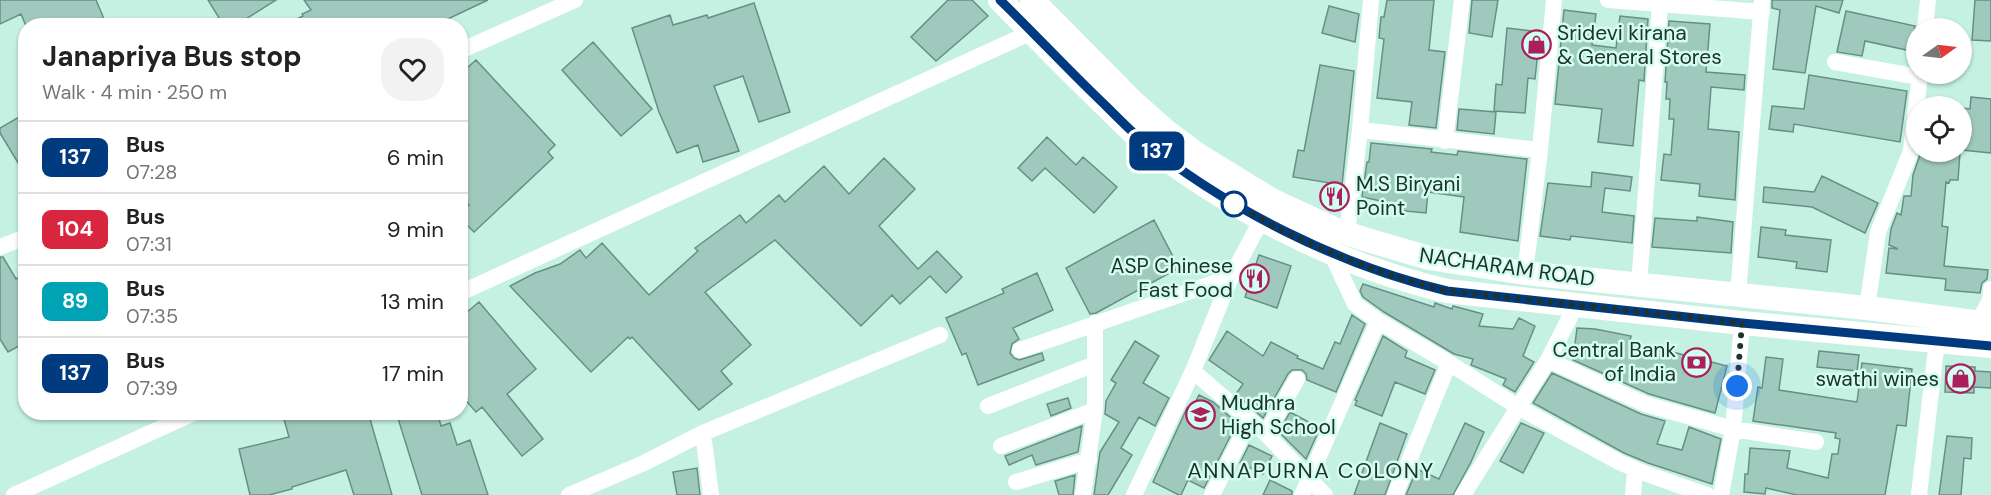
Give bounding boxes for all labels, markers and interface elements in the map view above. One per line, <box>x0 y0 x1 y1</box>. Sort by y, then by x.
north arrow <box>1906 18 1972 84</box>
map controls <box>1906 18 1972 162</box>
place label: Sridevi kirana & General Stores <box>1557 19 1722 71</box>
shop icon: Sridevi kirana & General Stores <box>1520 29 1552 61</box>
text: Janapriya Bus stop <box>42 38 302 75</box>
button: heart <box>381 38 444 101</box>
text: Walk · 4 min · 250 m <box>42 79 227 105</box>
button: locate <box>1906 96 1972 162</box>
text: Bus <box>126 130 165 159</box>
line badge: 137 <box>1122 132 1192 170</box>
text: 137 <box>1141 137 1173 165</box>
text: 137 <box>59 143 91 171</box>
text: 6 min <box>387 143 444 172</box>
text: 07:28 <box>126 159 177 185</box>
place label: M.S Biryani Point <box>1356 170 1461 222</box>
restaurant icon: M.S Biryani Point <box>1319 180 1351 212</box>
unlabelled marker <box>1221 191 1247 217</box>
text: Bus <box>126 202 165 231</box>
text: 104 <box>57 215 93 243</box>
text: 9 min <box>387 215 444 244</box>
text: 07:31 <box>126 231 172 257</box>
street label: NACHARAM ROAD <box>1418 241 1596 293</box>
place label: ASP Chinese Fast Food <box>1110 252 1233 304</box>
restaurant icon: ASP Chinese Fast Food <box>1238 262 1270 294</box>
text: Bus <box>126 274 165 303</box>
text: 89 <box>62 287 88 315</box>
text: 13 min <box>381 287 444 316</box>
text: 07:35 <box>126 303 178 329</box>
place label: Central Bank of India <box>1553 336 1676 388</box>
text: Bus <box>126 346 165 375</box>
bank icon: Central Bank of India <box>1681 346 1713 378</box>
text: 137 <box>59 359 91 387</box>
text: 17 min <box>382 359 444 388</box>
shop icon: swathi wines <box>1944 363 1976 395</box>
place label: swathi wines <box>1816 365 1939 393</box>
your location <box>1722 371 1752 401</box>
text: 07:39 <box>126 375 178 401</box>
place label: Mudhra High School <box>1221 389 1336 441</box>
school or university icon: Mudhra High School <box>1184 399 1216 431</box>
district label: ANNAPURNA COLONY <box>1187 456 1435 485</box>

